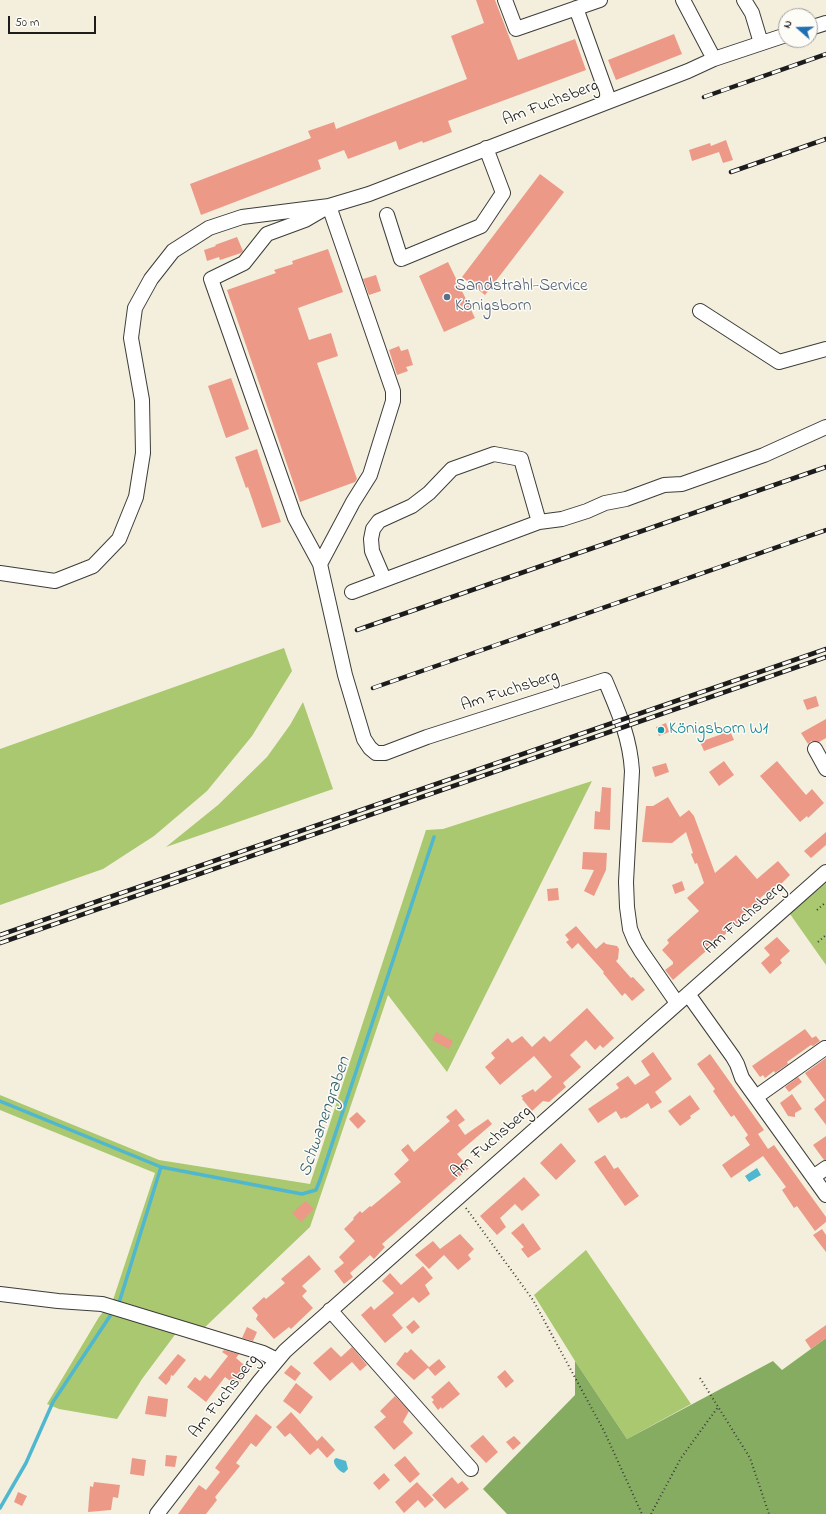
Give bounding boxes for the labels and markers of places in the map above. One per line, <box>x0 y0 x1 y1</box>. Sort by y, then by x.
place label: Sandstrahl-Service Königsborn <box>455 277 588 317</box>
marker: Sandstrahl-Service Königsborn <box>442 292 452 302</box>
place label: Königsborn W1 <box>669 720 768 740</box>
marker: Königsborn W1 <box>656 725 666 735</box>

